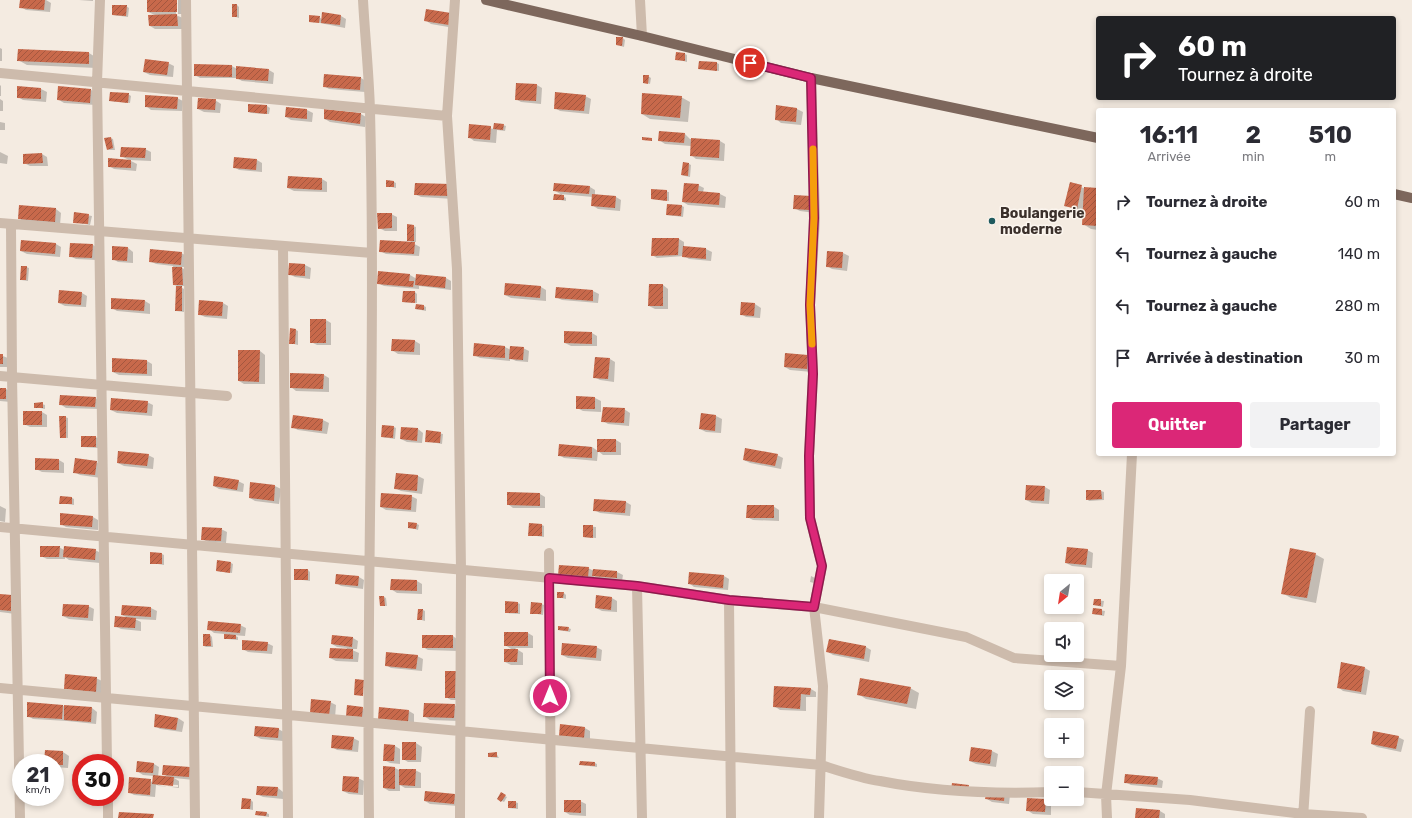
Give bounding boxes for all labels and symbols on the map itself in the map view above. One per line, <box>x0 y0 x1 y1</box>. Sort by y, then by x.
pin <box>733 46 767 80</box>
place label: Boulangerie moderne <box>1000 205 1085 238</box>
marker: Boulangerie moderne <box>987 216 997 226</box>
north arrow <box>1044 574 1084 614</box>
position arrow <box>529 675 571 717</box>
speed limit sign: 30 <box>72 754 124 806</box>

